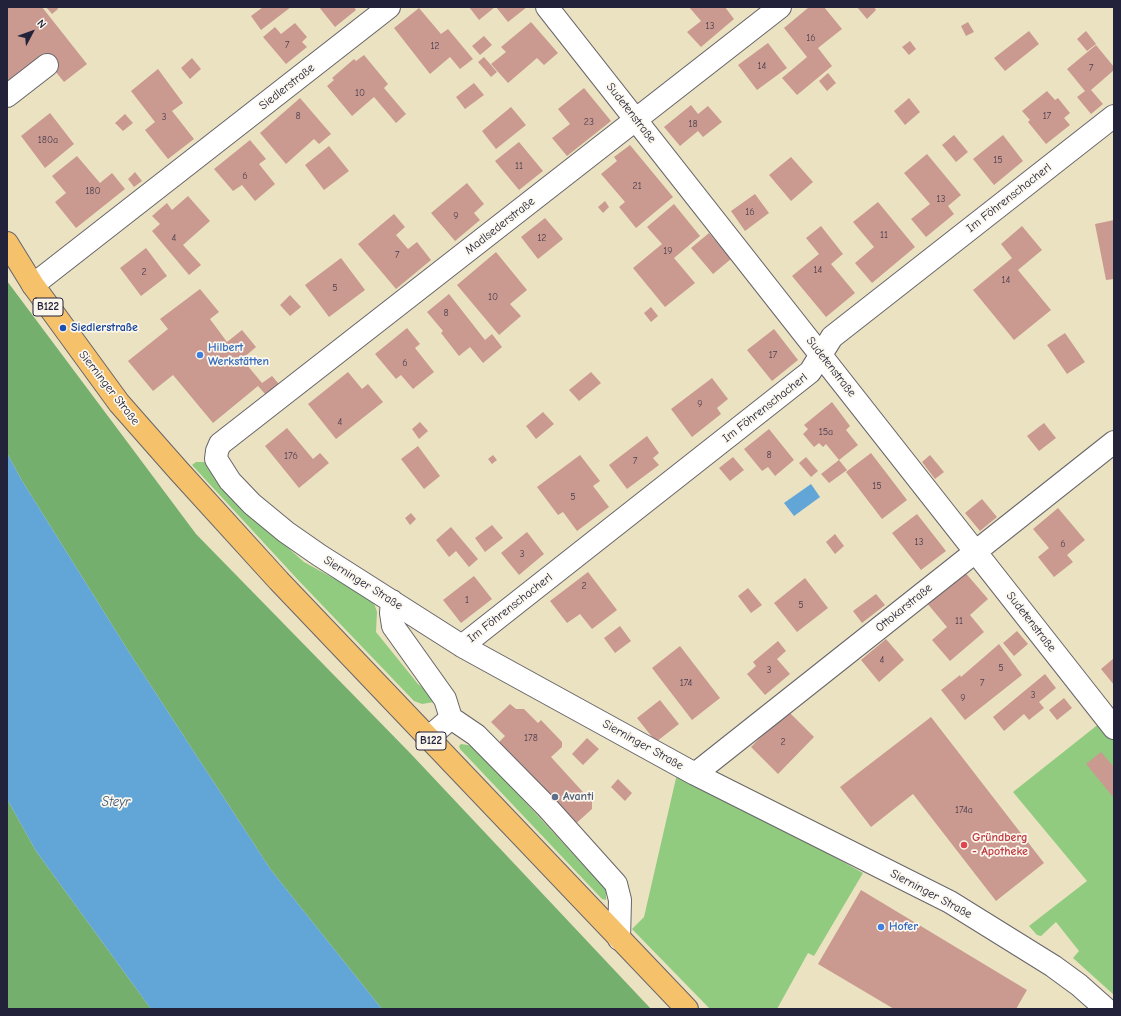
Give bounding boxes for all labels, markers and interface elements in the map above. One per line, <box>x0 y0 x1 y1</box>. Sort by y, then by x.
north arrow <box>12 12 52 52</box>
text: N <box>34 17 49 31</box>
house number: 13 <box>705 20 715 32</box>
house number: 16 <box>806 32 816 44</box>
house number: 7 <box>285 39 289 51</box>
house number: 12 <box>430 40 440 52</box>
house number: 14 <box>758 60 766 72</box>
street label: Siedlerstraße <box>256 61 318 113</box>
house number: 7 <box>1089 62 1093 74</box>
street label: Sudetenstraße <box>603 80 659 146</box>
house number: 10 <box>355 87 365 99</box>
house number: 8 <box>295 110 301 122</box>
house number: 17 <box>1043 110 1051 122</box>
house number: 3 <box>161 111 167 123</box>
house number: 23 <box>584 116 594 128</box>
house number: 18 <box>688 118 698 130</box>
house number: 180a <box>38 134 58 146</box>
house number: 15 <box>993 154 1003 166</box>
house number: 11 <box>515 160 523 172</box>
street label: Im Föhrenschacherl <box>964 160 1054 236</box>
house number: 6 <box>242 170 248 182</box>
house number: 21 <box>632 180 642 192</box>
house number: 180 <box>85 185 101 197</box>
house number: 13 <box>936 193 946 205</box>
street label: Madlsederstraße <box>462 194 538 258</box>
house number: 16 <box>745 206 755 218</box>
house number: 9 <box>453 210 459 222</box>
house number: 11 <box>880 229 888 241</box>
house number: 4 <box>172 232 176 244</box>
house number: 12 <box>537 232 547 244</box>
house number: 19 <box>663 245 673 257</box>
house number: 7 <box>395 249 399 261</box>
house number: 14 <box>814 264 822 276</box>
house number: 2 <box>141 266 147 278</box>
house number: 14 <box>1002 274 1010 286</box>
house number: 5 <box>332 282 338 294</box>
house number: 10 <box>488 291 498 303</box>
road number: B122 <box>33 298 63 316</box>
house number: 8 <box>443 307 449 319</box>
place label: Siedlerstraße <box>71 321 138 335</box>
marker: Siedlerstraße <box>58 323 68 333</box>
street label: Sudetenstraße <box>803 334 859 400</box>
place label: Hilbert Werkstätten <box>208 341 269 369</box>
street label: Sierninger Straße <box>76 348 142 428</box>
house number: 17 <box>769 349 777 361</box>
marker: Hilbert Werkstätten <box>195 350 205 360</box>
house number: 6 <box>402 357 408 369</box>
street label: Im Föhrenschacherl <box>720 370 810 446</box>
house number: 9 <box>697 398 703 410</box>
house number: 4 <box>338 416 342 428</box>
house number: 15a <box>819 426 833 438</box>
house number: 8 <box>766 449 772 461</box>
house number: 176 <box>284 450 298 462</box>
house number: 7 <box>633 455 637 467</box>
house number: 15 <box>872 480 882 492</box>
house number: 5 <box>570 491 576 503</box>
house number: 13 <box>914 536 924 548</box>
house number: 6 <box>1060 538 1066 550</box>
house number: 3 <box>519 548 525 560</box>
street label: Sierninger Straße <box>321 553 405 613</box>
street label: Im Föhrenschacherl <box>465 570 555 646</box>
house number: 2 <box>581 580 587 592</box>
street label: Ottokarstraße <box>873 581 935 635</box>
street label: Sudetenstraße <box>1003 589 1059 655</box>
house number: 1 <box>465 594 469 606</box>
house number: 5 <box>798 599 804 611</box>
house number: 11 <box>955 615 963 627</box>
house number: 4 <box>880 654 884 666</box>
house number: 5 <box>998 662 1004 674</box>
house number: 3 <box>766 664 772 676</box>
house number: 174 <box>680 677 692 689</box>
house number: 7 <box>980 677 984 689</box>
house number: 3 <box>1030 689 1036 701</box>
house number: 9 <box>960 692 966 704</box>
street label: Sierninger Straße <box>600 717 686 773</box>
road number: B122 <box>416 732 446 750</box>
house number: 178 <box>524 732 538 744</box>
house number: 2 <box>780 736 786 748</box>
place label: Avanti <box>563 790 594 804</box>
marker: Avanti <box>550 792 560 802</box>
water label: Steyr <box>102 794 130 810</box>
house number: 174a <box>955 804 973 816</box>
place label: Gründberg - Apotheke <box>972 831 1028 859</box>
marker: Gründberg - Apotheke <box>959 840 969 850</box>
street label: Sierninger Straße <box>888 866 974 922</box>
place label: Hofer <box>889 920 918 934</box>
marker: Hofer <box>876 922 886 932</box>

